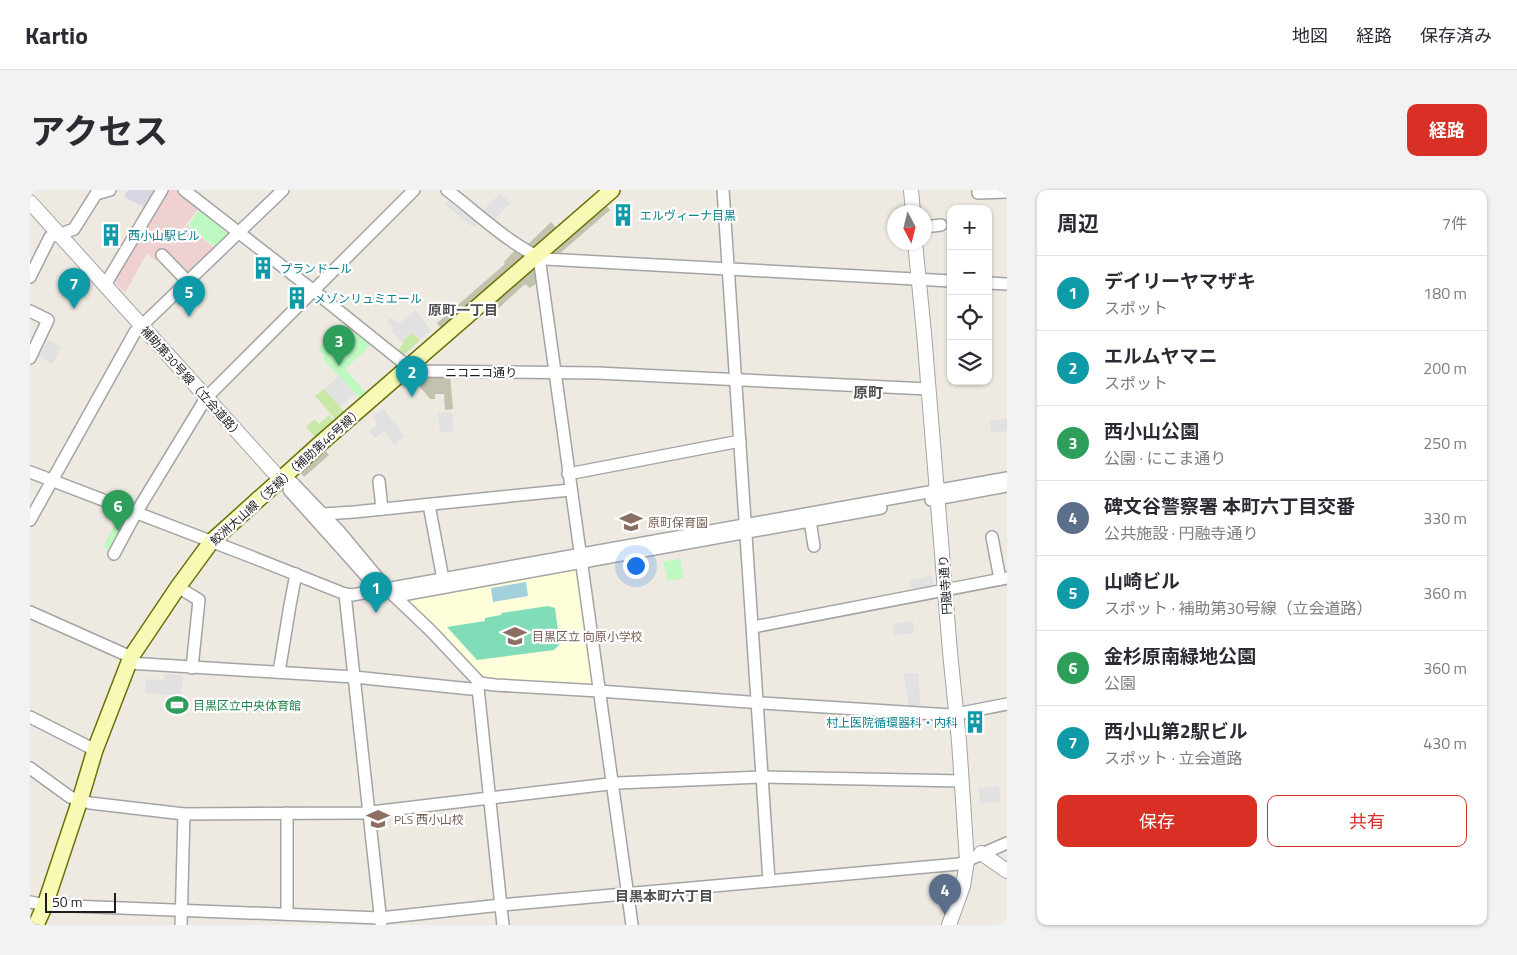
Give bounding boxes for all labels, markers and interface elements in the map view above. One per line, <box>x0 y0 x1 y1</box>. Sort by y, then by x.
text: Kartio <box>25 17 88 53</box>
text: 地図 <box>1292 22 1328 49</box>
text: 経路 <box>1356 22 1392 49</box>
text: 保存済み <box>1420 22 1492 49</box>
text: アクセス <box>30 104 168 158</box>
button: 経路 <box>1407 104 1487 156</box>
building icon: エルヴィーナ目黒 <box>610 202 636 228</box>
north arrow <box>887 205 932 250</box>
map controls <box>947 205 992 385</box>
button: + <box>947 205 992 250</box>
place label: エルヴィーナ目黒 <box>640 206 736 225</box>
text: 周辺 <box>1057 207 1099 239</box>
text: 7件 <box>1442 211 1467 235</box>
building icon: 西小山駅ビル <box>98 222 124 248</box>
place label: 西小山駅ビル <box>128 226 200 245</box>
button: − <box>947 250 992 295</box>
building icon: プランドール <box>250 255 276 281</box>
place label: プランドール <box>280 259 352 278</box>
text: デイリーヤマザキ <box>1104 266 1256 295</box>
pin: 7 <box>58 268 90 309</box>
pin: 5 <box>173 276 205 317</box>
text: 1 <box>1069 281 1077 305</box>
text: 180 m <box>1423 281 1467 305</box>
building icon: メゾンリュミエール <box>284 285 310 311</box>
place label: メゾンリュミエール <box>314 289 422 308</box>
button: locate <box>947 295 992 340</box>
text: スポット <box>1104 296 1168 320</box>
district label: 原町一丁目 <box>428 299 498 320</box>
street label: 補助第30号線（立会道路） <box>136 322 248 442</box>
pin: 3 <box>323 325 355 366</box>
button: layers <box>947 340 992 385</box>
text: エルムヤマニ <box>1104 341 1218 370</box>
pin: 2 <box>396 356 428 397</box>
text: 2 <box>1069 356 1077 380</box>
text: 200 m <box>1423 356 1467 380</box>
street label: ニコニコ通り <box>445 363 517 382</box>
text: スポット <box>1104 371 1168 395</box>
district label: 原町 <box>853 381 883 404</box>
street label: 鮫洲大山線（支線）（補助第46号線） <box>206 402 366 550</box>
text: 西小山公園 <box>1104 416 1199 445</box>
text: 3 <box>1069 431 1077 455</box>
text: 250 m <box>1423 431 1467 455</box>
text: 公園 · にこま通り <box>1104 446 1226 470</box>
pin: 6 <box>102 490 134 531</box>
text: 碑文谷警察署 本町六丁目交番 <box>1104 491 1355 520</box>
text: 4 <box>1069 506 1077 530</box>
text: 330 m <box>1423 506 1467 530</box>
school or university icon: 原町保育園 <box>618 509 644 535</box>
place label: 原町保育園 <box>648 513 708 532</box>
text: 公共施設 · 円融寺通り <box>1104 521 1259 545</box>
your location <box>623 553 649 579</box>
street label: 円融寺通り <box>933 554 957 616</box>
text: 山崎ビル <box>1104 566 1180 595</box>
pin: 1 <box>360 572 392 613</box>
text: 5 <box>1069 581 1077 605</box>
text: 360 m <box>1423 581 1467 605</box>
text: スポット · 補助第30号線（立会道路） <box>1104 596 1372 620</box>
school or university icon: 目黒区立 向原小学校 <box>502 623 528 649</box>
place label: 目黒区立 向原小学校 <box>532 627 643 646</box>
text: 金杉原南緑地公園 <box>1104 641 1256 670</box>
text: 6 <box>1069 656 1077 680</box>
text: 360 m <box>1423 656 1467 680</box>
text: 公園 <box>1104 671 1136 695</box>
sports icon: 目黒区立中央体育館 <box>164 692 190 718</box>
place label: 目黒区立中央体育館 <box>193 696 301 715</box>
building icon: 村上医院循環器科・内科 <box>962 709 988 735</box>
place label: 村上医院循環器科・内科 <box>826 713 958 732</box>
text: 西小山第2駅ビル <box>1104 716 1248 745</box>
text: 7 <box>1069 731 1077 755</box>
text: 430 m <box>1423 731 1467 755</box>
text: スポット · 立会道路 <box>1104 746 1243 770</box>
button: 保存 <box>1057 795 1257 847</box>
button: 共有 <box>1267 795 1467 847</box>
school or university icon: PLS 西小山校 <box>365 806 391 832</box>
place label: PLS 西小山校 <box>394 810 464 829</box>
pin: 4 <box>929 874 961 915</box>
district label: 目黒本町六丁目 <box>615 885 713 906</box>
scale bar <box>45 890 116 913</box>
text: 50 m <box>52 891 82 912</box>

